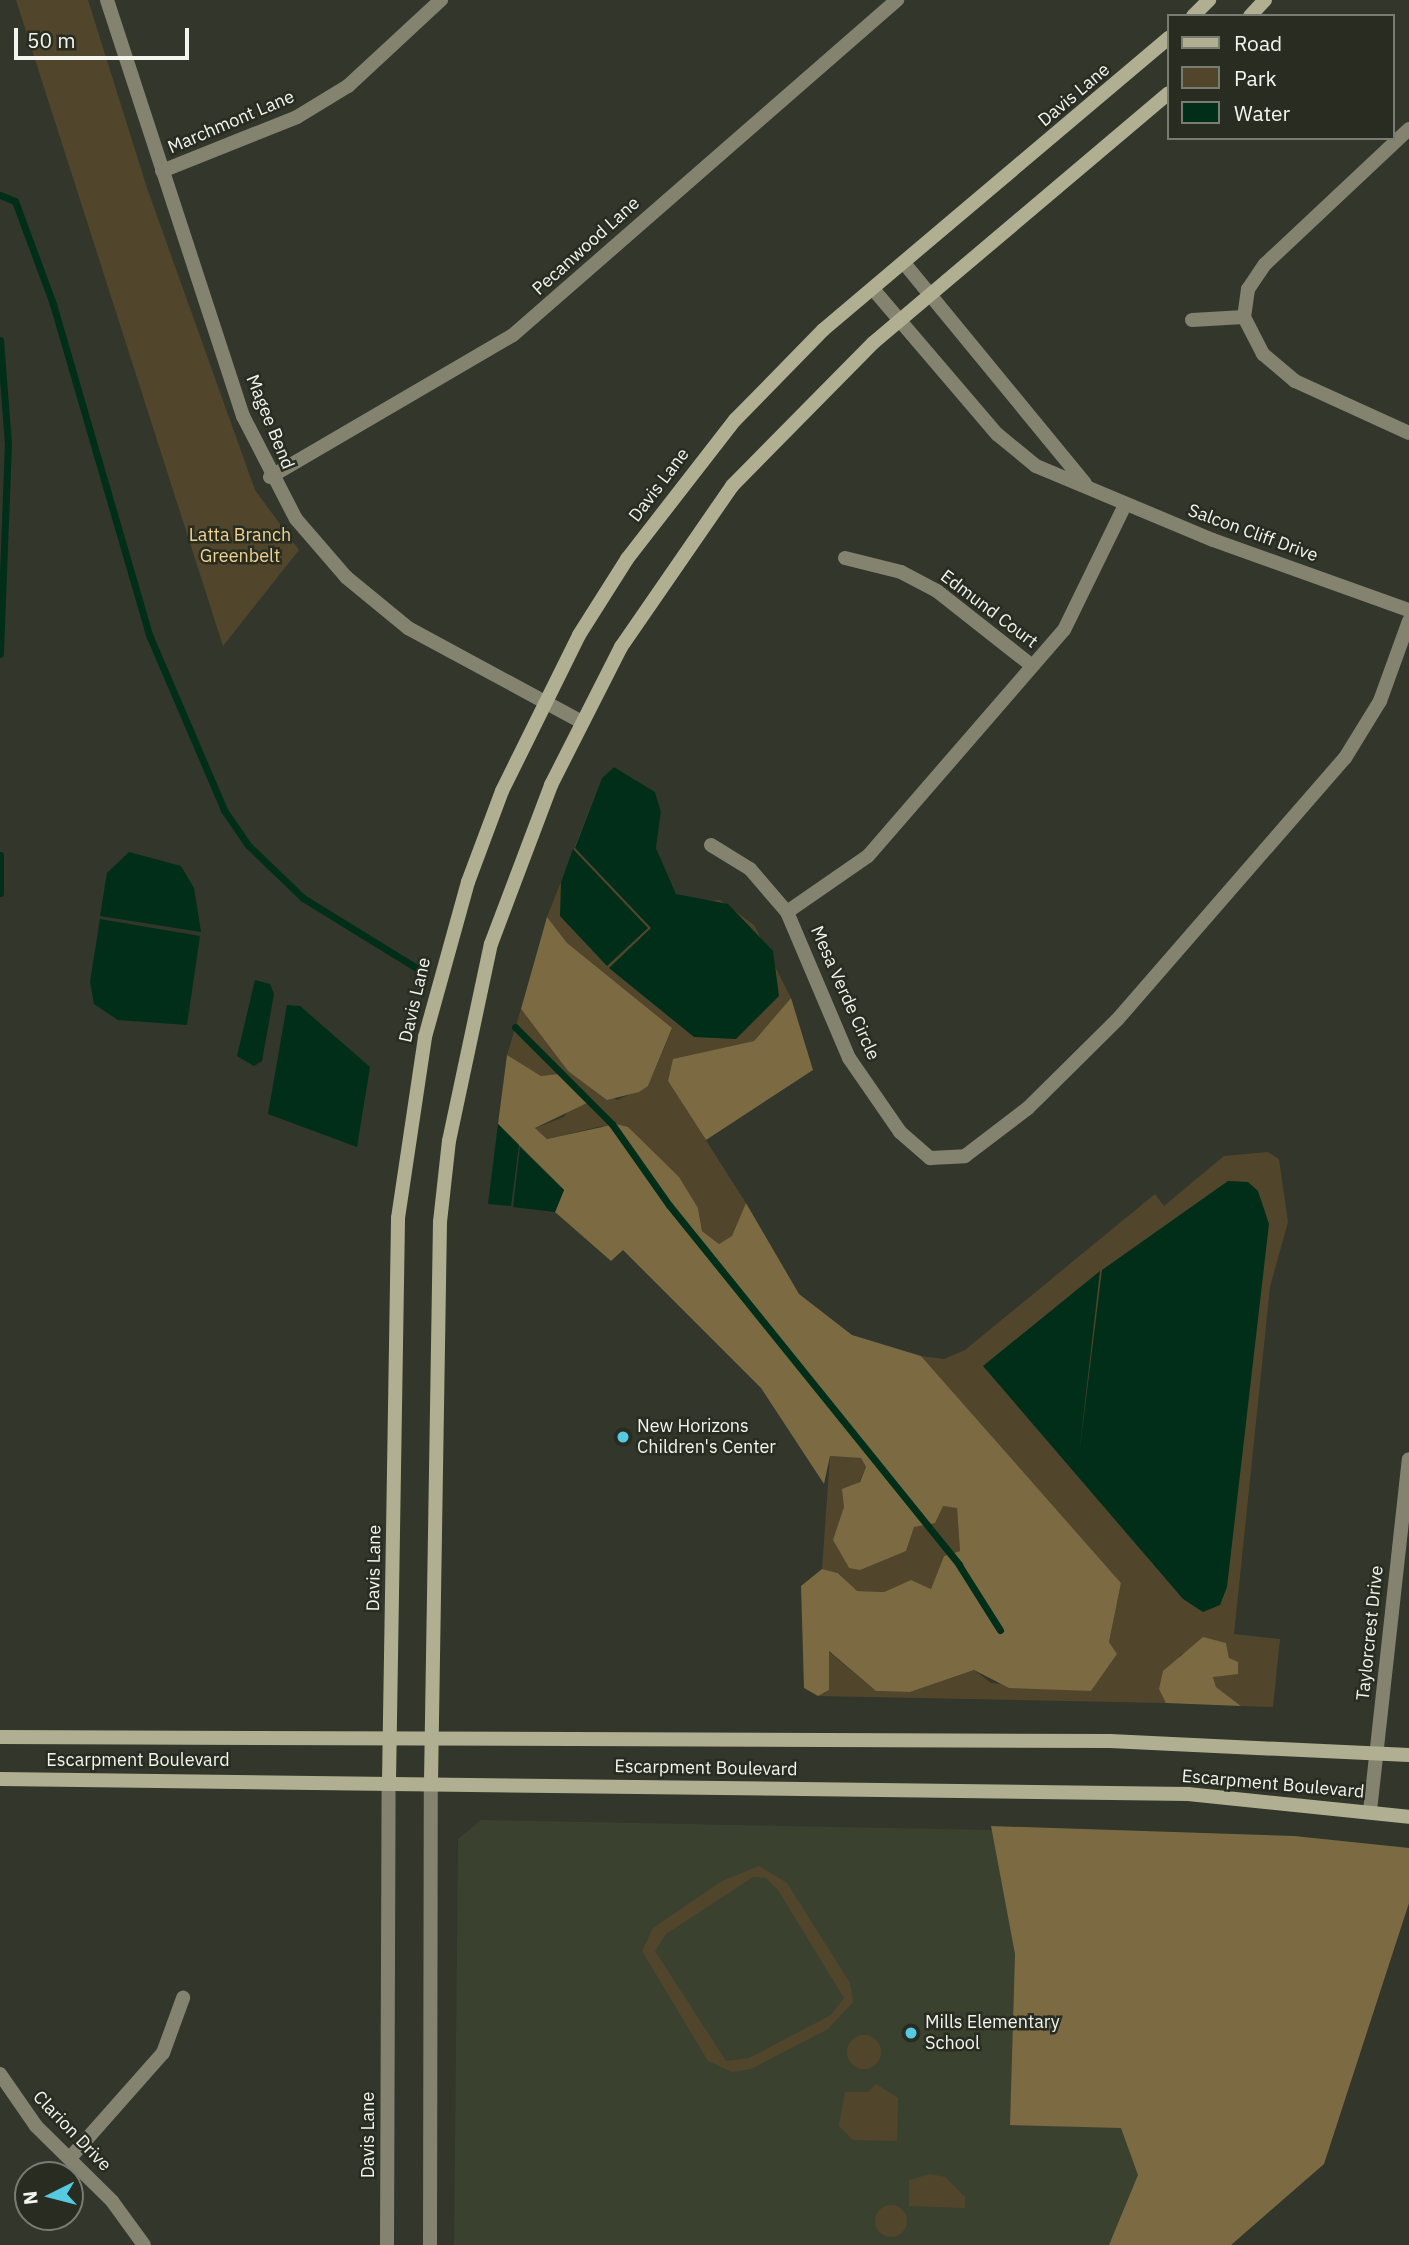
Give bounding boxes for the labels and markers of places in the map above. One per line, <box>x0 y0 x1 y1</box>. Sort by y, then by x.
place label: New Horizons Children's Center <box>637 1416 776 1458</box>
marker: New Horizons Children's Center <box>615 1429 631 1445</box>
place label: Mills Elementary School <box>925 2012 1060 2054</box>
marker: Mills Elementary School <box>903 2025 919 2041</box>

